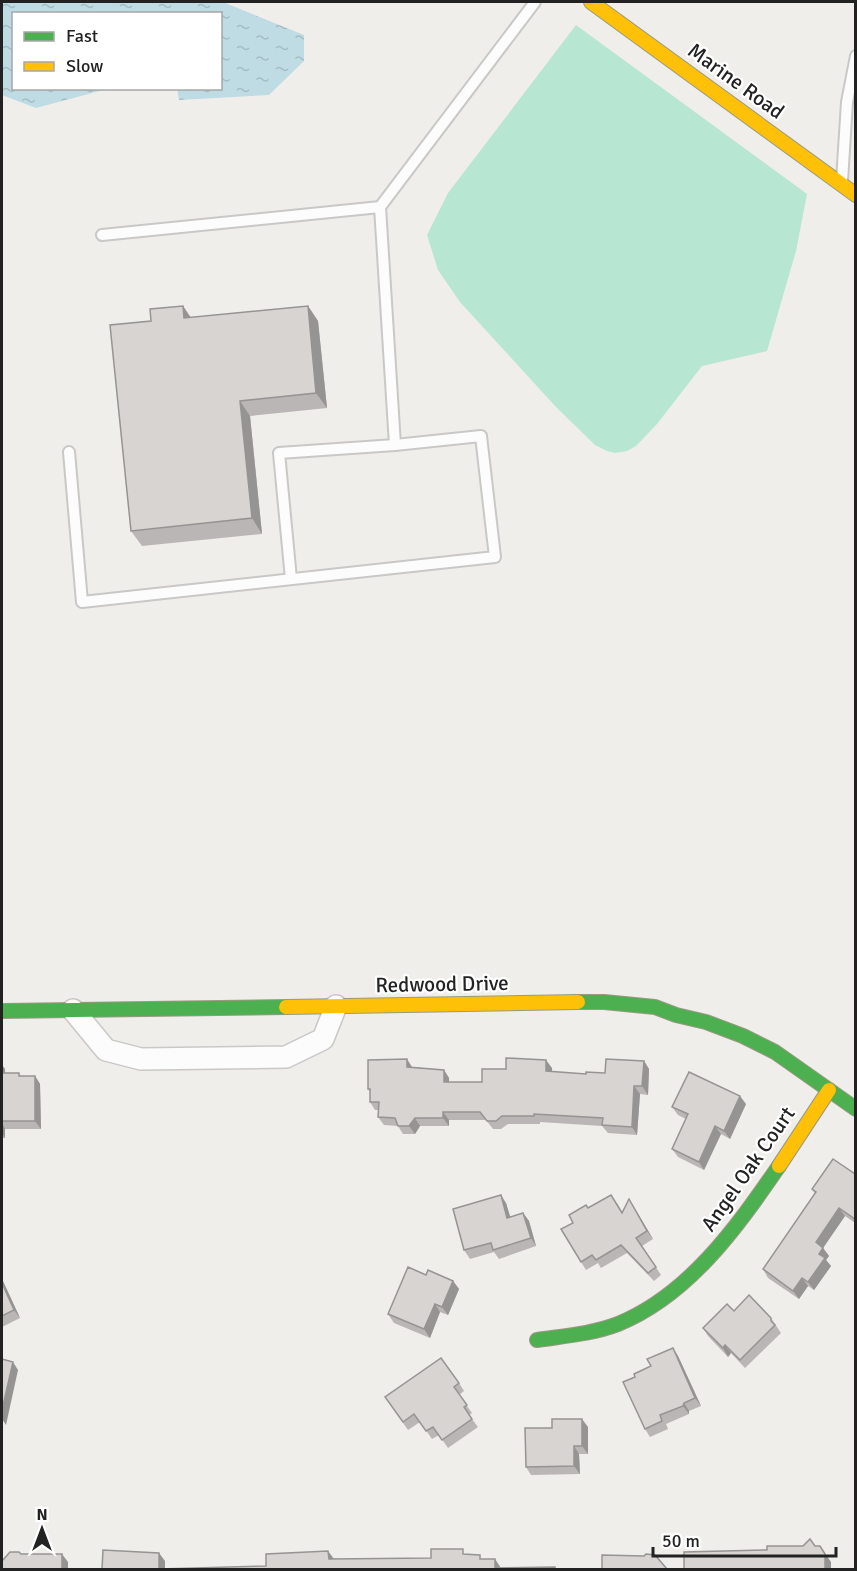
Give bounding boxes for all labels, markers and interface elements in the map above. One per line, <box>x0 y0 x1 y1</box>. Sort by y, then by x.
legend <box>12 12 222 90</box>
text: Fast <box>66 25 98 47</box>
street label: Marine Road <box>683 37 789 125</box>
text: Slow <box>66 55 103 77</box>
street label: Redwood Drive <box>375 970 509 998</box>
street label: Angel Oak Court <box>695 1102 801 1236</box>
north arrow <box>12 1499 72 1559</box>
text: N <box>36 1505 48 1525</box>
scale bar <box>653 1520 836 1558</box>
text: 50 m <box>662 1530 700 1552</box>

